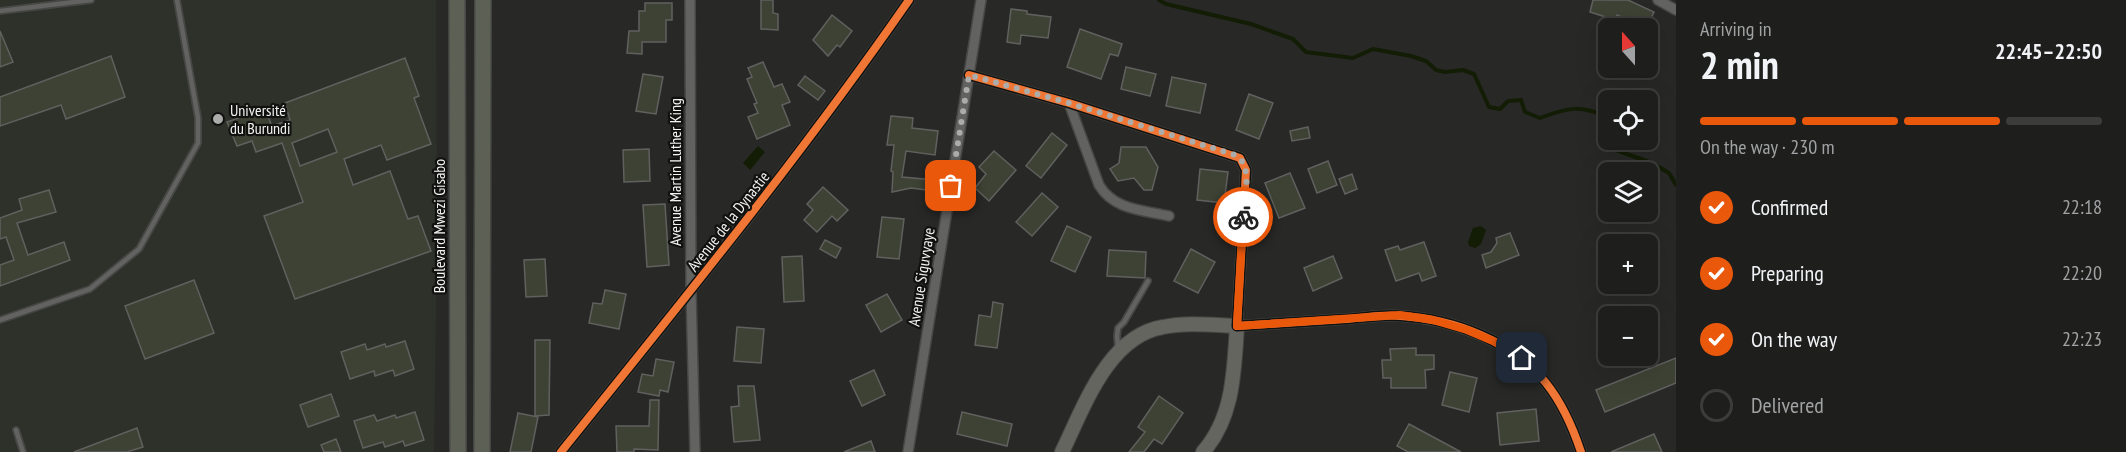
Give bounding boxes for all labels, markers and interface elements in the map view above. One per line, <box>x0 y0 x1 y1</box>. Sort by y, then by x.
text: Arriving in <box>1700 16 1772 42</box>
north arrow <box>1598 18 1658 78</box>
map controls <box>1598 18 1658 366</box>
text: 22:45–22:50 <box>1995 37 2102 65</box>
text: 2 min <box>1700 39 1779 90</box>
button: locate <box>1598 90 1658 150</box>
street label: Avenue Martin Luther King <box>665 98 685 246</box>
place label: Université du Burundi <box>230 100 291 138</box>
marker: Université du Burundi <box>211 112 225 126</box>
text: On the way · 230 m <box>1700 134 1835 160</box>
street label: Boulevard Mwezi Gisabo <box>429 159 449 293</box>
pin <box>925 160 976 211</box>
button: layers <box>1598 162 1658 222</box>
street label: Avenue de la Dynastie <box>683 167 773 275</box>
icon: bag <box>934 169 967 202</box>
courier <box>1213 187 1273 247</box>
icon: check <box>1700 191 1733 224</box>
text: Confirmed <box>1751 193 1828 221</box>
text: 22:18 <box>2062 194 2102 220</box>
icon: bike <box>1227 201 1260 234</box>
street label: Avenue Siguvyaye <box>903 226 939 328</box>
button: + <box>1598 234 1658 294</box>
icon: check <box>1700 257 1733 290</box>
text: Preparing <box>1751 259 1824 287</box>
text: 22:20 <box>2062 260 2102 286</box>
button: − <box>1598 306 1658 366</box>
icon: check <box>1700 323 1733 356</box>
text: On the way <box>1751 325 1837 353</box>
text: 22:23 <box>2062 326 2102 352</box>
pin <box>1496 332 1547 383</box>
icon: home <box>1505 341 1538 374</box>
text: Delivered <box>1751 391 1824 419</box>

